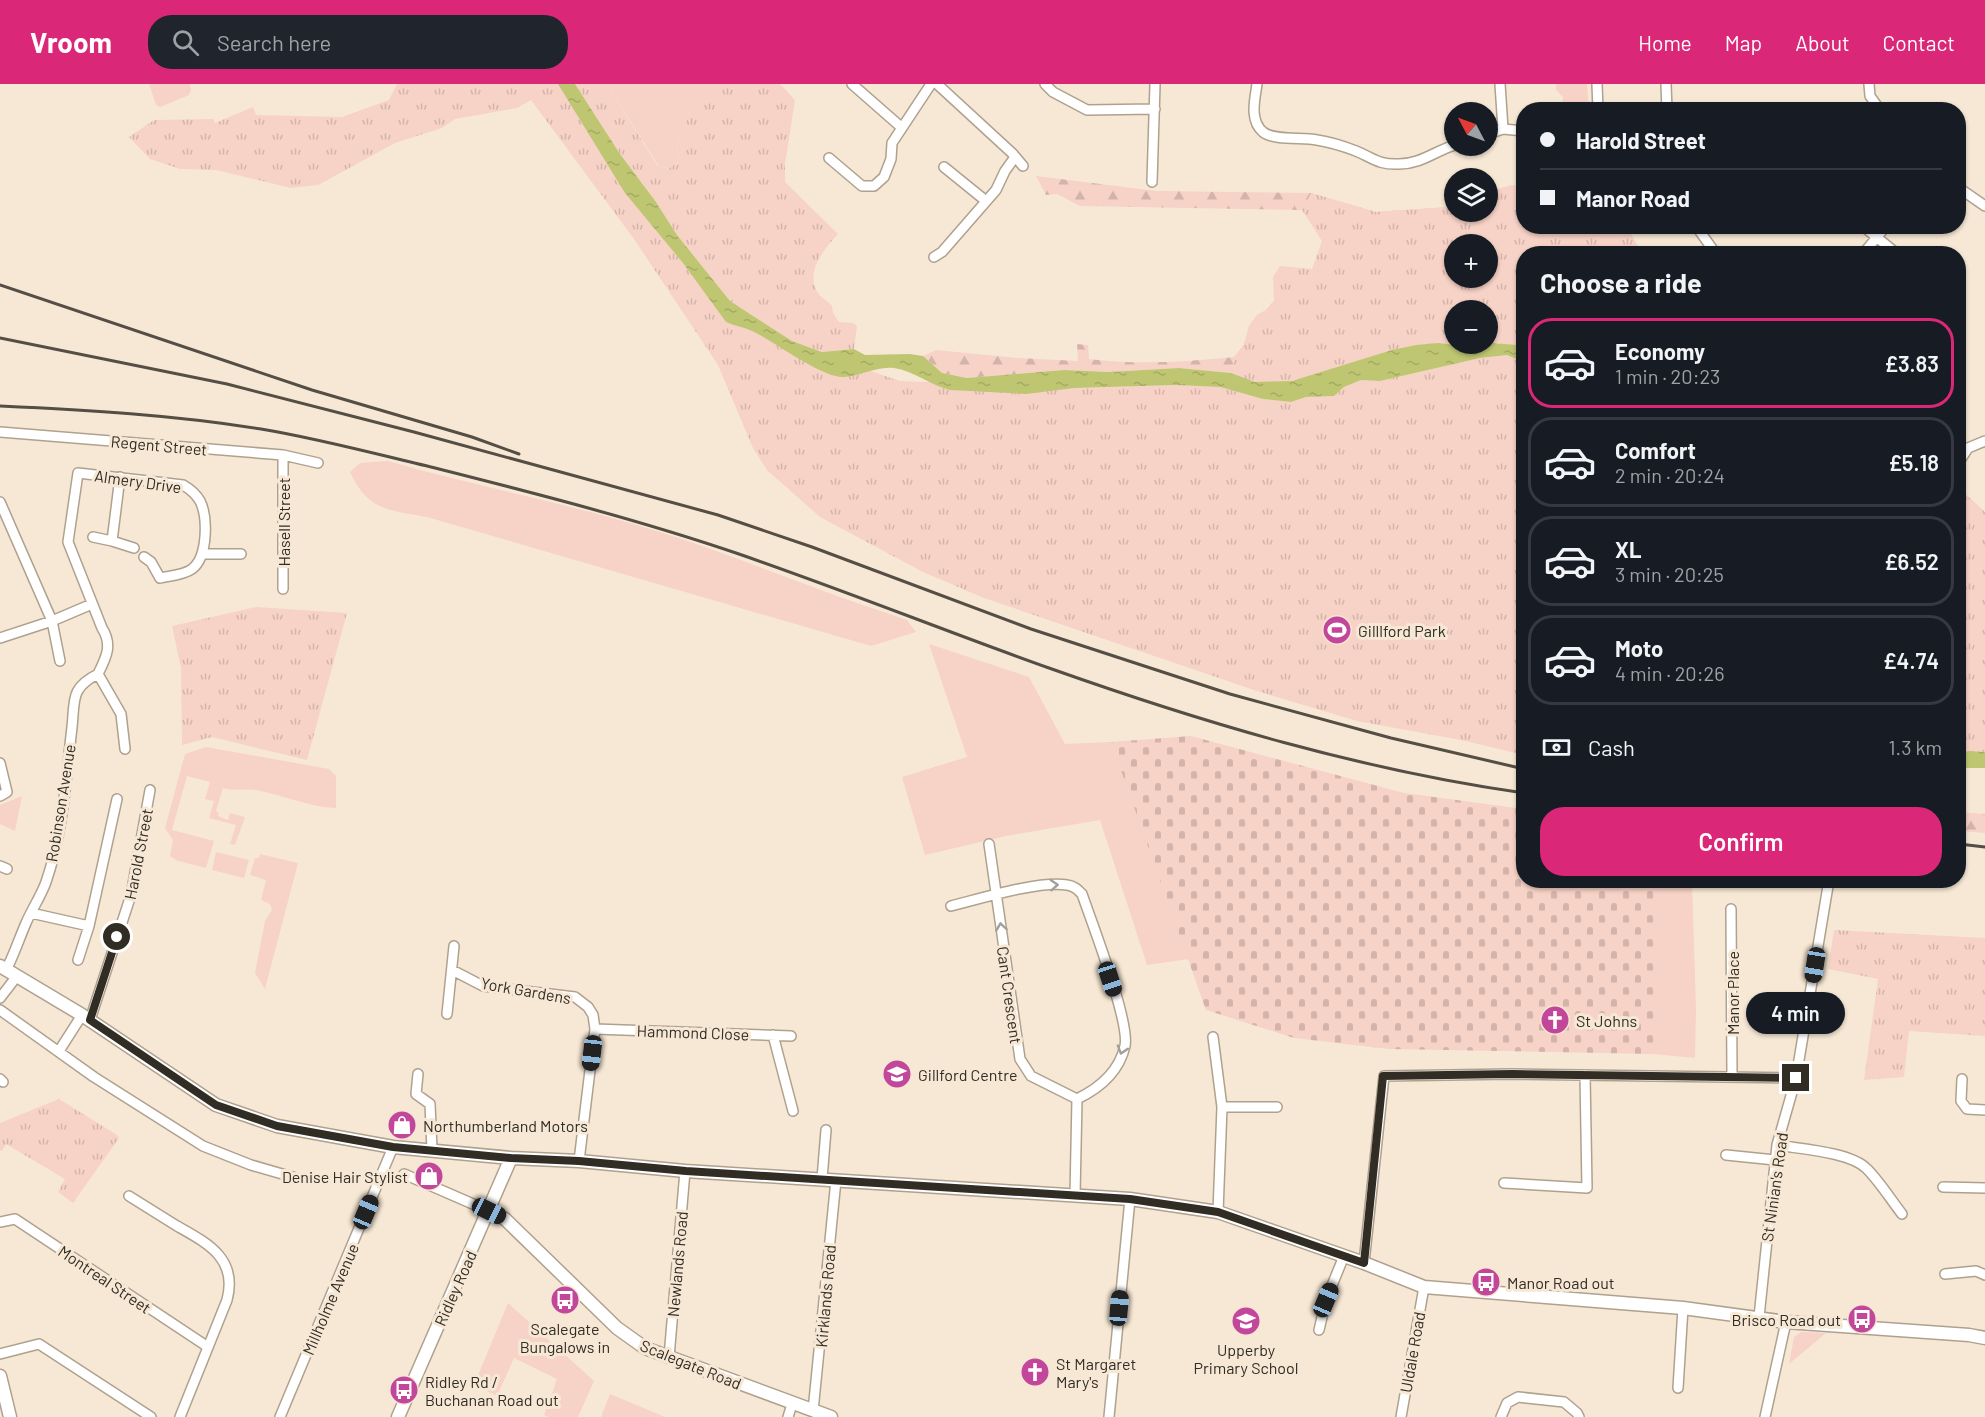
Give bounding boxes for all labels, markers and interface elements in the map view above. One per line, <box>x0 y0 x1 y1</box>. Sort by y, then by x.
search box <box>148 15 568 69</box>
text: Vroom <box>30 25 112 59</box>
icon: search <box>169 26 202 59</box>
text: Search here <box>217 29 331 55</box>
text: Home <box>1638 30 1692 55</box>
text: Map <box>1725 30 1762 55</box>
text: About <box>1795 30 1850 55</box>
text: Contact <box>1883 30 1955 55</box>
north arrow <box>1444 102 1498 156</box>
map controls <box>1444 102 1498 354</box>
text: Harold Street <box>1576 127 1706 153</box>
button: layers <box>1444 168 1498 222</box>
text: Manor Road <box>1576 185 1690 211</box>
button: + <box>1444 234 1498 288</box>
text: Choose a ride <box>1540 266 1702 298</box>
button: − <box>1444 300 1498 354</box>
icon: car <box>1543 336 1597 390</box>
text: Economy <box>1615 338 1705 364</box>
text: £3.83 <box>1884 350 1939 376</box>
text: 1 min · 20:23 <box>1615 364 1720 388</box>
street label: Regent Street <box>110 431 208 459</box>
icon: car <box>1543 435 1597 489</box>
text: Comfort <box>1615 437 1696 463</box>
text: £5.18 <box>1888 449 1939 475</box>
text: 2 min · 20:24 <box>1615 463 1725 487</box>
street label: Almery Drive <box>93 466 183 496</box>
street label: Hasell Street <box>274 477 293 567</box>
icon: car <box>1543 534 1597 588</box>
text: XL <box>1615 536 1641 562</box>
text: £6.52 <box>1884 548 1939 574</box>
text: 3 min · 20:25 <box>1615 562 1724 586</box>
sports icon: Gilllford Park <box>1321 614 1353 646</box>
place label: Gilllford Park <box>1358 621 1446 640</box>
icon: car <box>1543 633 1597 687</box>
text: Moto <box>1615 635 1663 661</box>
text: £4.74 <box>1883 647 1939 673</box>
text: 4 min · 20:26 <box>1615 661 1724 685</box>
icon: cash <box>1540 731 1573 764</box>
text: Cash <box>1588 734 1635 760</box>
text: 1.3 km <box>1889 735 1942 759</box>
street label: Robinson Avenue <box>41 743 79 863</box>
street label: Harold Street <box>120 807 156 901</box>
button: Confirm <box>1540 807 1942 876</box>
one-way arrow <box>1050 879 1059 892</box>
route start <box>103 923 130 950</box>
one-way arrow <box>995 923 1007 932</box>
street label: Cant Crescent <box>994 945 1026 1045</box>
car <box>1803 946 1827 984</box>
street label: Manor Place <box>1723 951 1742 1035</box>
car <box>1096 959 1124 999</box>
street label: York Gardens <box>480 973 572 1007</box>
callout: 4 min <box>1746 991 1846 1033</box>
text: 4 min <box>1771 1001 1820 1025</box>
church icon: St Johns <box>1539 1004 1571 1036</box>
place label: St Johns <box>1576 1011 1637 1030</box>
street label: Hammond Close <box>636 1021 750 1043</box>
car <box>581 1034 603 1072</box>
one-way arrow <box>1117 1044 1129 1055</box>
school or university icon: Gillford Centre <box>881 1058 913 1090</box>
route end <box>1782 1064 1809 1091</box>
place label: Gillford Centre <box>918 1065 1018 1084</box>
shop icon: Northumberland Motors <box>386 1109 418 1141</box>
place label: Northumberland Motors <box>423 1116 588 1135</box>
street label: St Ninian's Road <box>1757 1131 1791 1243</box>
shop icon: Denise Hair Stylist <box>413 1160 445 1192</box>
place label: Denise Hair Stylist <box>282 1167 408 1186</box>
car <box>351 1192 381 1232</box>
car <box>469 1195 509 1227</box>
street label: Newlands Road <box>663 1210 691 1318</box>
street label: Millholme Avenue <box>298 1240 362 1358</box>
street label: Montreal Street <box>55 1241 155 1317</box>
street label: Kirklands Road <box>811 1244 839 1348</box>
street label: Ridley Road <box>430 1247 480 1329</box>
bus stop icon: Manor Road out <box>1470 1266 1502 1298</box>
place label: Manor Road out <box>1507 1273 1615 1292</box>
car <box>1311 1280 1341 1320</box>
bus stop icon: Scalegate Bungalows in <box>549 1284 581 1316</box>
car <box>1108 1289 1130 1327</box>
bus stop icon: Brisco Road out <box>1846 1303 1878 1335</box>
school or university icon: Upperby Primary School <box>1230 1305 1262 1337</box>
street label: Uldale Road <box>1396 1310 1428 1394</box>
place label: Brisco Road out <box>1731 1310 1841 1329</box>
place label: Scalegate Bungalows in <box>520 1319 610 1356</box>
street label: Scalegate Road <box>638 1335 744 1393</box>
place label: Upperby Primary School <box>1194 1340 1298 1377</box>
place label: St Margaret Mary's <box>1056 1354 1136 1391</box>
church icon: St Margaret Mary's <box>1019 1356 1051 1388</box>
place label: Ridley Rd / Buchanan Road out <box>425 1372 559 1409</box>
bus stop icon: Ridley Rd / Buchanan Road out <box>388 1374 420 1406</box>

